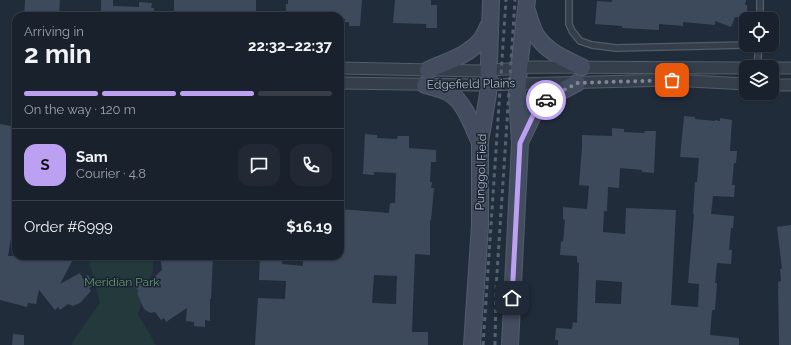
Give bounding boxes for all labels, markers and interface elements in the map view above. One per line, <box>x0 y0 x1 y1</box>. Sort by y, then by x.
map controls <box>739 12 779 100</box>
button: locate <box>739 12 779 52</box>
text: Arriving in <box>24 24 84 39</box>
text: 22:32–22:37 <box>248 37 332 55</box>
text: 2 min <box>24 39 91 69</box>
button: layers <box>739 60 779 100</box>
pin <box>655 63 689 97</box>
icon: bag <box>661 69 683 91</box>
street label: Edgefield Plains <box>427 76 516 92</box>
courier <box>526 80 566 120</box>
icon: car <box>535 89 557 111</box>
text: On the way · 120 m <box>24 102 136 117</box>
street label: Punggol Field <box>473 133 489 211</box>
button: chat <box>238 144 280 186</box>
button: phone <box>290 144 332 186</box>
text: Sam <box>76 148 108 166</box>
text: S <box>40 156 50 174</box>
text: Courier · 4.8 <box>76 166 146 181</box>
text: Order #6999 <box>24 218 113 236</box>
text: $16.19 <box>286 218 332 236</box>
park label: Meridian Park <box>84 275 160 289</box>
pin <box>495 281 529 315</box>
icon: home <box>501 287 523 309</box>

